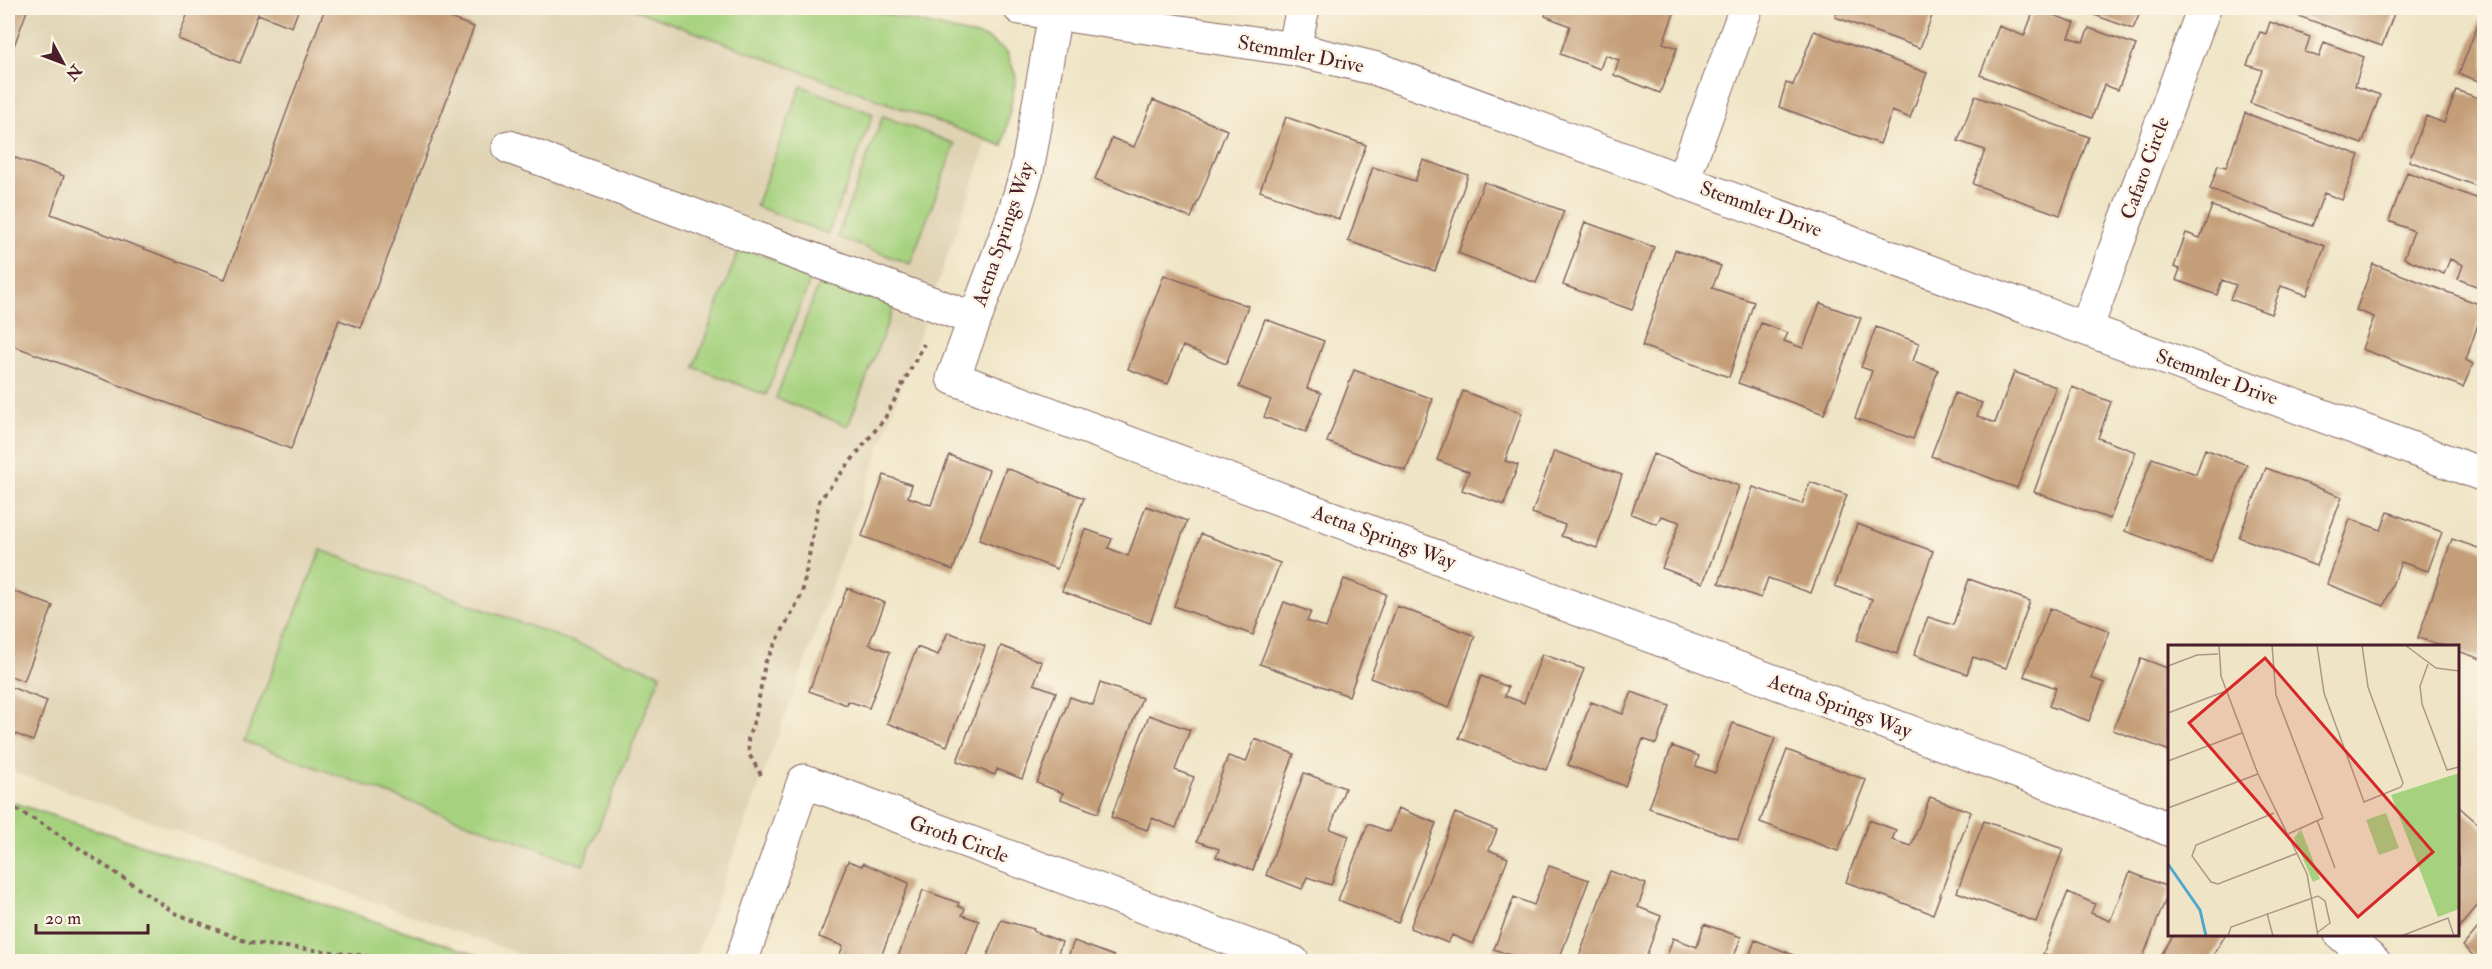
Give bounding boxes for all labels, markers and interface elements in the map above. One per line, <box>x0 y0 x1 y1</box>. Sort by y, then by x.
street label: Stemmler Drive <box>1236 30 1366 78</box>
north arrow <box>33 33 93 93</box>
text: N <box>61 59 86 85</box>
street label: Cafaro Circle <box>2115 113 2175 223</box>
street label: Aetna Springs Way <box>966 157 1041 311</box>
street label: Stemmler Drive <box>1697 175 1825 243</box>
street label: Stemmler Drive <box>2153 343 2281 411</box>
street label: Aetna Springs Way <box>1308 499 1460 576</box>
inset map <box>2168 645 2459 936</box>
street label: Aetna Springs Way <box>1764 668 1916 745</box>
street label: Groth Circle <box>906 810 1012 868</box>
scale bar <box>36 897 148 935</box>
text: 20 m <box>45 907 81 930</box>

